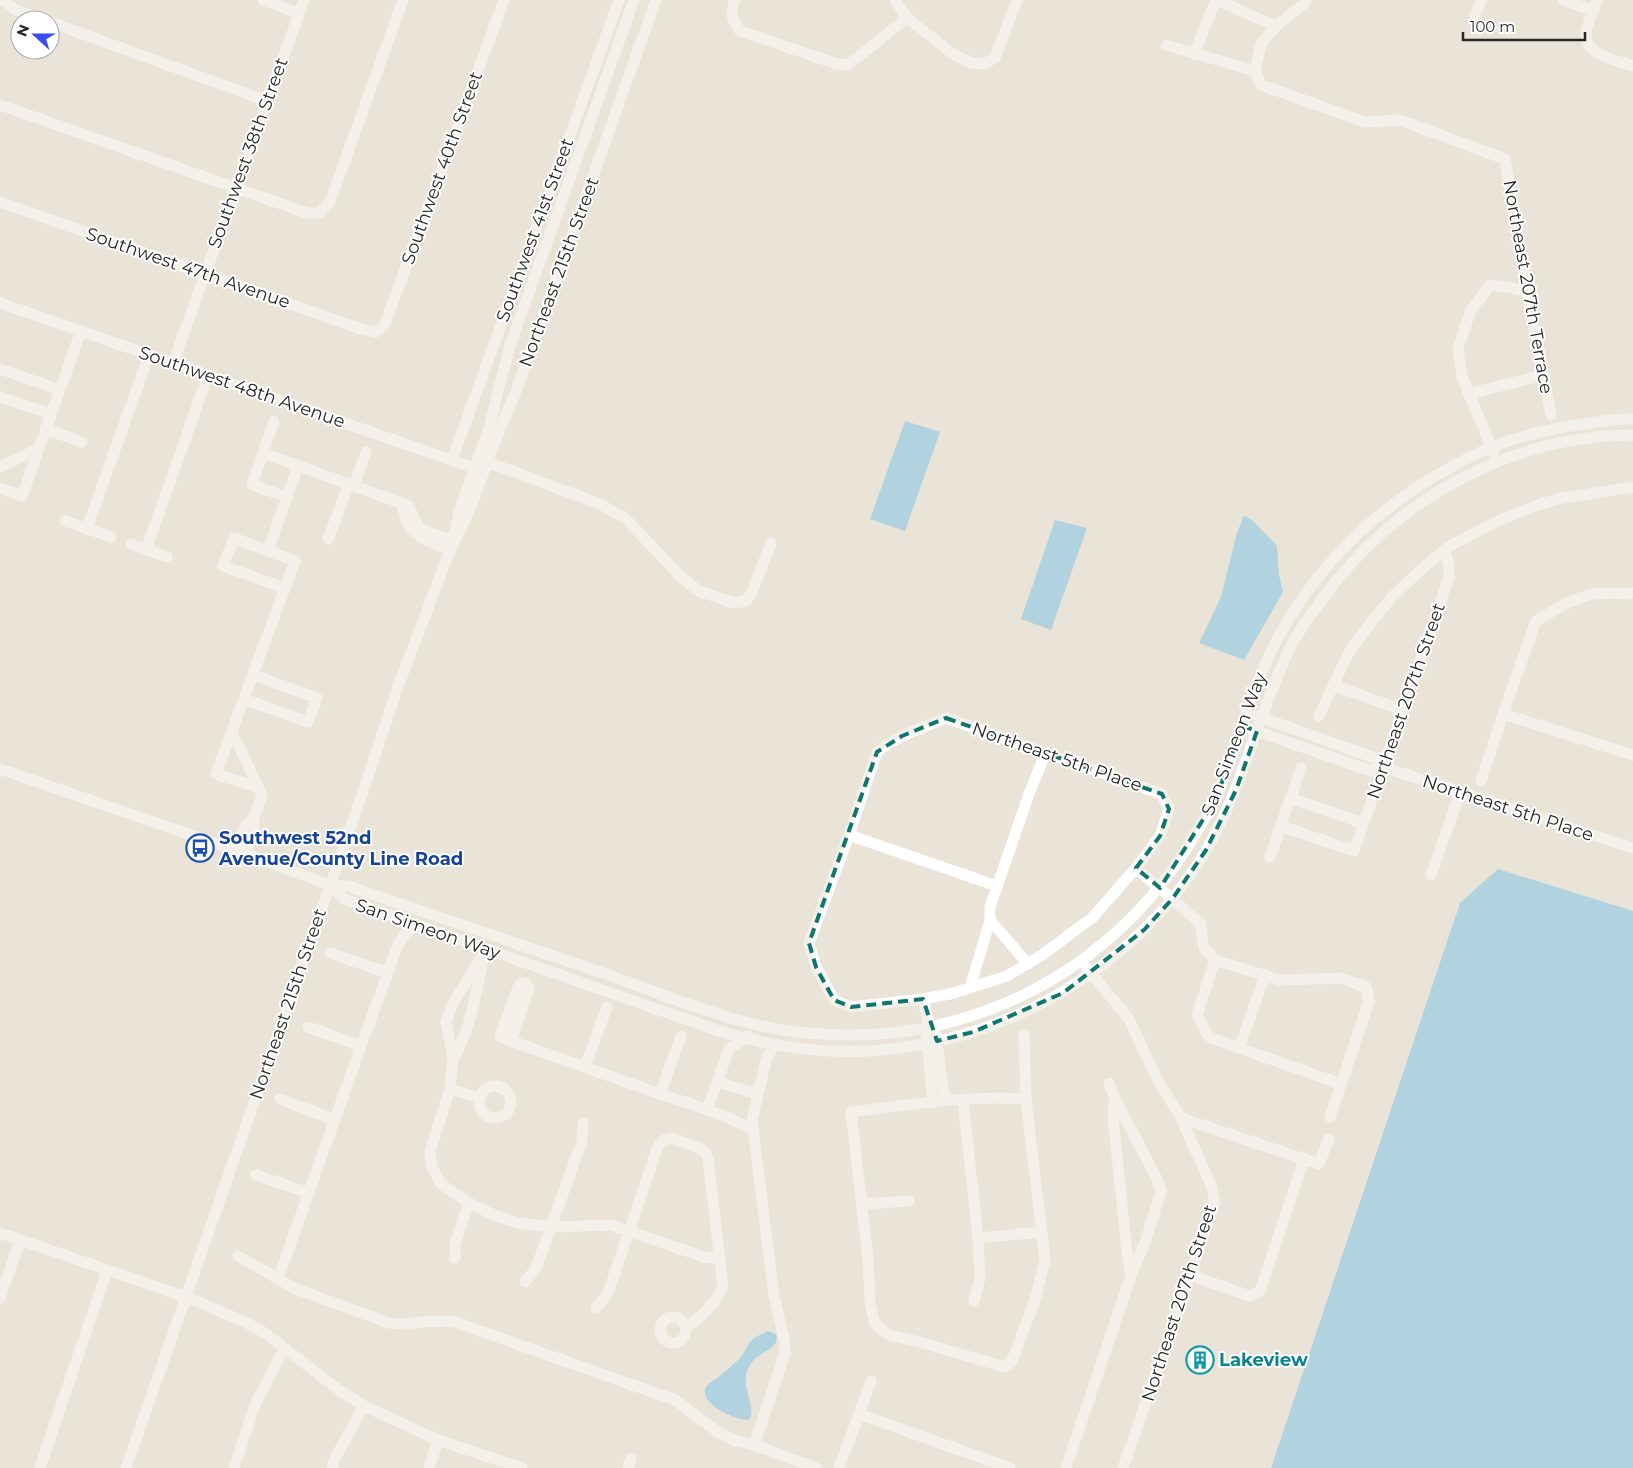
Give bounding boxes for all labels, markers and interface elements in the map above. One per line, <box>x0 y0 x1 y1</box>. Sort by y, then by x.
north arrow <box>10 10 60 60</box>
scale bar <box>1463 10 1586 42</box>
text: 100 m <box>1470 17 1515 36</box>
text: N <box>12 22 33 39</box>
street label: Southwest 38th Street <box>203 55 293 251</box>
street label: Southwest 40th Street <box>397 69 487 267</box>
street label: Southwest 41st Street <box>491 135 579 325</box>
street label: Northeast 215th Street <box>514 174 604 370</box>
street label: Northeast 207th Terrace <box>1498 178 1558 396</box>
street label: Southwest 47th Avenue <box>83 223 293 313</box>
street label: Southwest 48th Avenue <box>136 341 348 433</box>
street label: Northeast 207th Street <box>1362 600 1450 802</box>
street label: San Simeon Way <box>1197 669 1272 819</box>
street label: Northeast 5th Place <box>969 718 1145 797</box>
street label: Northeast 5th Place <box>1420 770 1596 846</box>
place label: Southwest 52nd Avenue/County Line Road <box>218 827 463 870</box>
bus stop icon: Southwest 52nd Avenue/County Line Road <box>185 833 215 863</box>
street label: San Simeon Way <box>353 894 504 964</box>
street label: Northeast 215th Street <box>245 906 331 1102</box>
street label: Northeast 207th Street <box>1137 1202 1221 1404</box>
building icon: Lakeview <box>1185 1345 1215 1375</box>
place label: Lakeview <box>1219 1349 1308 1371</box>

